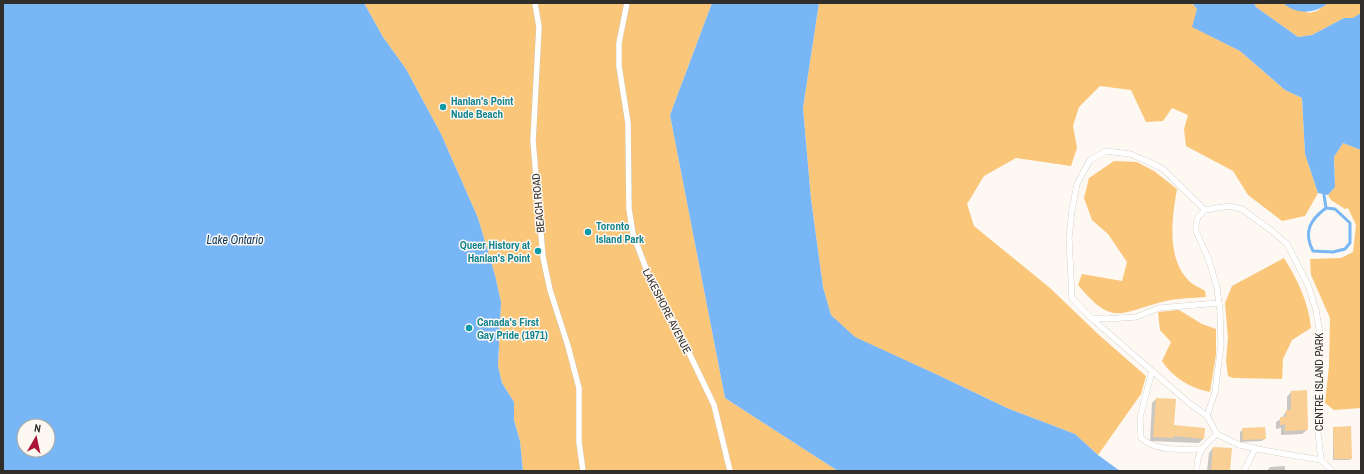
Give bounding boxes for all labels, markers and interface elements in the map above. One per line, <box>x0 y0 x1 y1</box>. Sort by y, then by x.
place label: Hanlan's Point Nude Beach <box>451 94 513 121</box>
marker: Hanlan's Point Nude Beach <box>438 102 448 112</box>
street label: BEACH ROAD <box>528 173 548 233</box>
place label: Toronto Island Park <box>596 219 645 246</box>
marker: Toronto Island Park <box>583 227 593 237</box>
water label: Lake Ontario <box>207 232 264 248</box>
place label: Queer History at Hanlan's Point <box>460 238 530 265</box>
marker: Queer History at Hanlan's Point <box>533 246 543 256</box>
street label: LAKESHORE AVENUE <box>640 266 694 356</box>
place label: Canada's First Gay Pride (1971) <box>477 315 548 342</box>
marker: Canada's First Gay Pride (1971) <box>464 323 474 333</box>
street label: CENTRE ISLAND PARK <box>1312 333 1326 431</box>
north arrow <box>16 418 56 458</box>
text: N <box>33 421 42 436</box>

